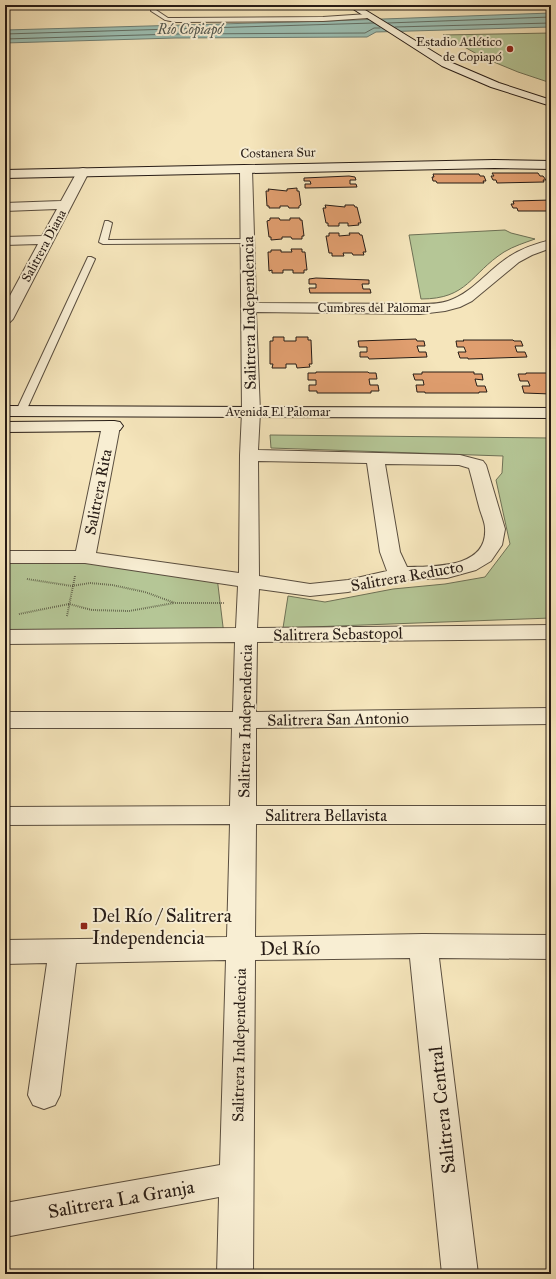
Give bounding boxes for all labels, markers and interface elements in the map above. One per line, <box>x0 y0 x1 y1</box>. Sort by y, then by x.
water label: Río Copiapó <box>156 21 224 39</box>
place label: Estadio Atlético de Copiapó <box>416 34 502 65</box>
marker: Estadio Atlético de Copiapó <box>505 44 515 54</box>
street label: Costanera Sur <box>240 144 316 162</box>
street label: Salitrera Diana <box>18 207 70 285</box>
street label: Salitrera Independencia <box>238 236 260 390</box>
street label: Cumbres del Palomar <box>318 300 431 316</box>
street label: Avenida El Palomar <box>225 404 331 420</box>
street label: Salitrera Rita <box>80 447 116 537</box>
street label: Salitrera Reducto <box>349 557 465 595</box>
street label: Salitrera Sebastopol <box>273 623 404 645</box>
street label: Salitrera Independencia <box>234 644 256 798</box>
street label: Salitrera San Antonio <box>267 708 409 730</box>
street label: Salitrera Bellavista <box>265 806 387 825</box>
place label: Del Río / Salitrera Independencia <box>92 904 233 949</box>
marker: Del Río / Salitrera Independencia <box>79 921 89 931</box>
street label: Del Río <box>260 936 321 960</box>
street label: Salitrera Independencia <box>228 968 250 1122</box>
street label: Salitrera Central <box>424 1044 460 1175</box>
street label: Salitrera La Granja <box>46 1175 197 1223</box>

